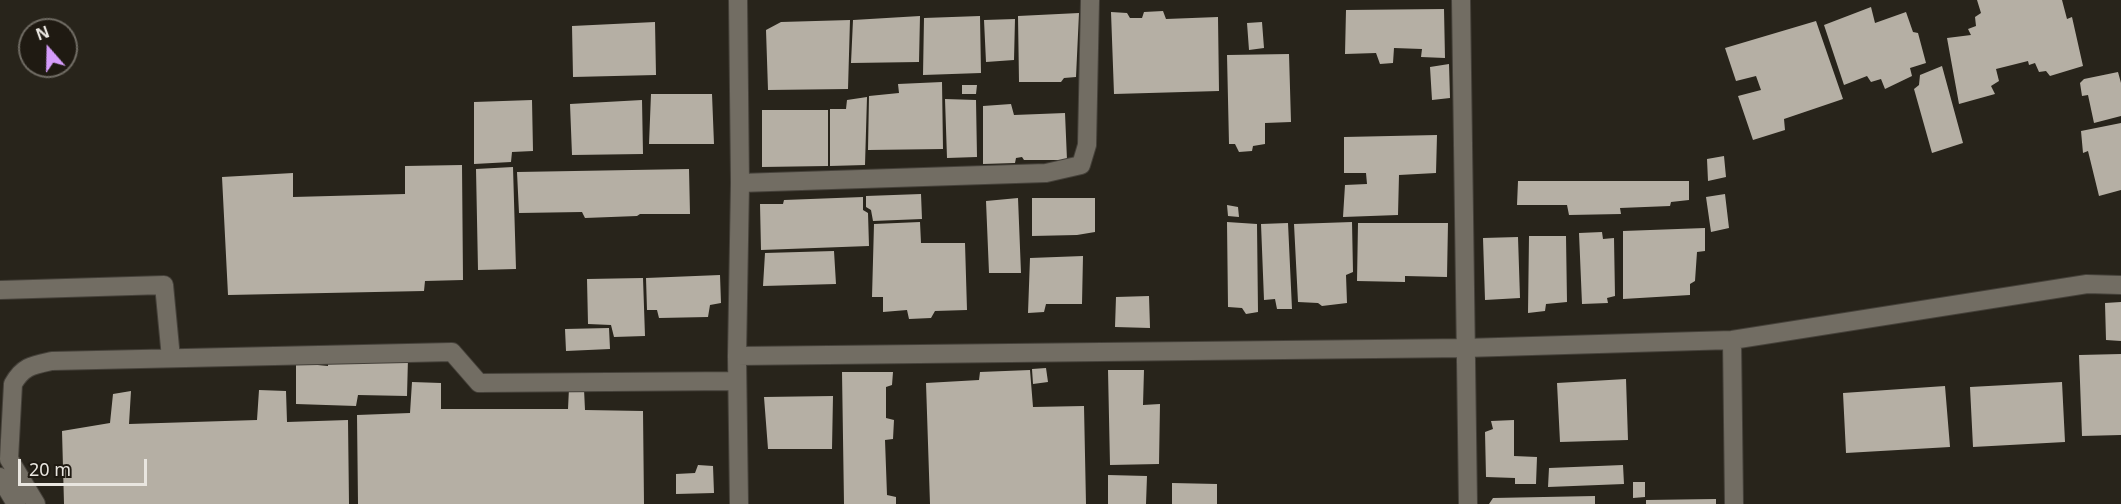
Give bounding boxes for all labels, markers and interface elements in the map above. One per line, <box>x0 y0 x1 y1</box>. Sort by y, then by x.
north arrow <box>18 18 78 78</box>
text: N <box>33 20 52 46</box>
scale bar <box>21 447 150 485</box>
text: 20 m <box>29 457 71 481</box>

